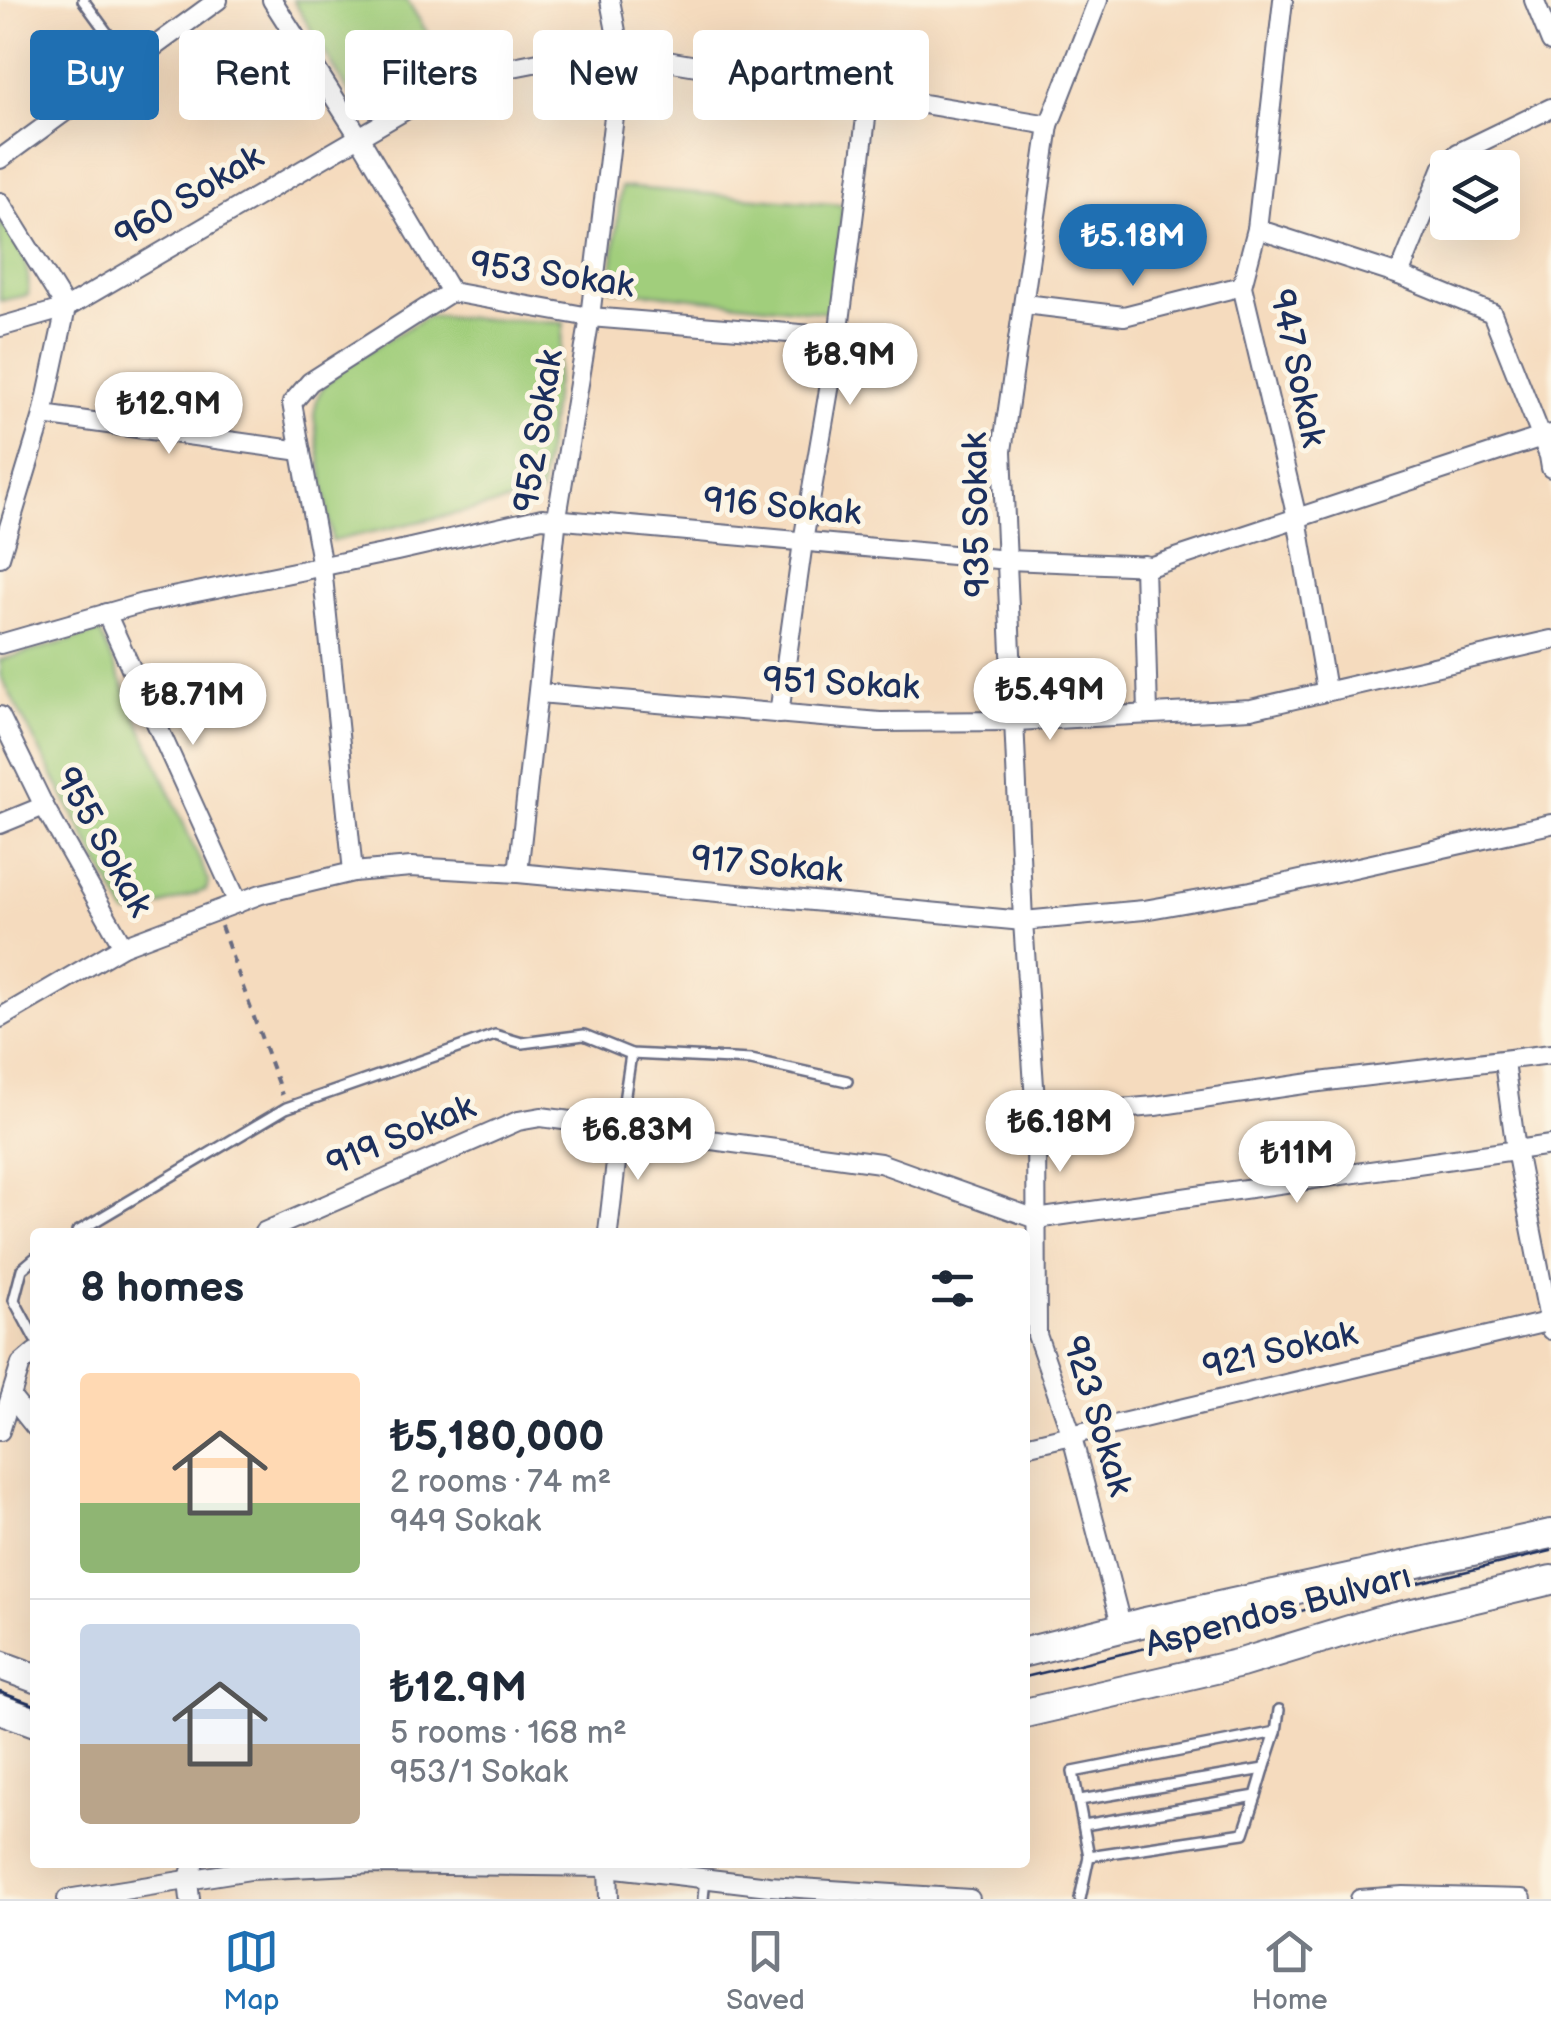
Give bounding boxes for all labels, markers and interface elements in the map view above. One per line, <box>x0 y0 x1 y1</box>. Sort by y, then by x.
chip: Buy <box>30 30 159 120</box>
chip: Rent <box>179 30 325 120</box>
chip: Filters <box>345 30 513 120</box>
chip: New <box>533 30 673 120</box>
chip: Apartment <box>693 30 929 120</box>
street label: 960 Sokak <box>107 136 272 258</box>
map controls <box>1430 150 1520 240</box>
button: layers <box>1430 150 1520 240</box>
pin: ₺5.18M <box>1052 204 1214 289</box>
text: ₺5.18M <box>1081 217 1185 256</box>
street label: 953 Sokak <box>467 242 638 308</box>
street label: 947 Sokak <box>1259 285 1335 452</box>
pin: ₺8.9M <box>780 323 920 408</box>
text: ₺8.9M <box>805 336 895 375</box>
street label: 952 Sokak <box>505 346 573 515</box>
pin: ₺12.9M <box>88 372 250 457</box>
text: ₺12.9M <box>117 385 221 424</box>
street label: 935 Sokak <box>954 431 1000 598</box>
street label: 916 Sokak <box>701 479 864 535</box>
street label: 951 Sokak <box>761 658 921 710</box>
pin: ₺5.49M <box>969 658 1131 743</box>
pin: ₺8.71M <box>112 663 274 748</box>
text: ₺5.49M <box>996 671 1105 710</box>
text: ₺8.71M <box>141 676 245 715</box>
street label: 955 Sokak <box>45 760 162 925</box>
street label: 917 Sokak <box>689 837 846 893</box>
street label: 919 Sokak <box>320 1085 483 1187</box>
pin: ₺6.18M <box>979 1090 1141 1175</box>
pin: ₺6.83M <box>557 1098 719 1183</box>
text: ₺6.18M <box>1007 1103 1113 1142</box>
text: ₺6.83M <box>583 1111 693 1150</box>
pin: ₺11M <box>1238 1121 1356 1206</box>
text: ₺11M <box>1261 1134 1333 1173</box>
icon: filters <box>925 1261 980 1316</box>
text: 8 homes <box>80 1263 244 1314</box>
street label: 921 Sokak <box>1199 1312 1362 1390</box>
street label: 923 Sokak <box>1052 1331 1142 1502</box>
text: ₺5,180,000 <box>390 1412 605 1463</box>
icon: home <box>160 1413 280 1533</box>
text: 2 rooms · 74 m² <box>390 1463 611 1502</box>
text: 949 Sokak <box>390 1502 541 1541</box>
street label: Aspendos Bulvarı <box>1140 1555 1416 1667</box>
text: ₺12.9M <box>390 1663 527 1714</box>
icon: home <box>160 1664 280 1784</box>
text: 5 rooms · 168 m² <box>390 1714 627 1753</box>
text: 953/1 Sokak <box>390 1753 568 1792</box>
tab: Map <box>223 1924 280 2017</box>
tab: Saved <box>726 1924 805 2017</box>
tab: Home <box>1252 1924 1328 2017</box>

